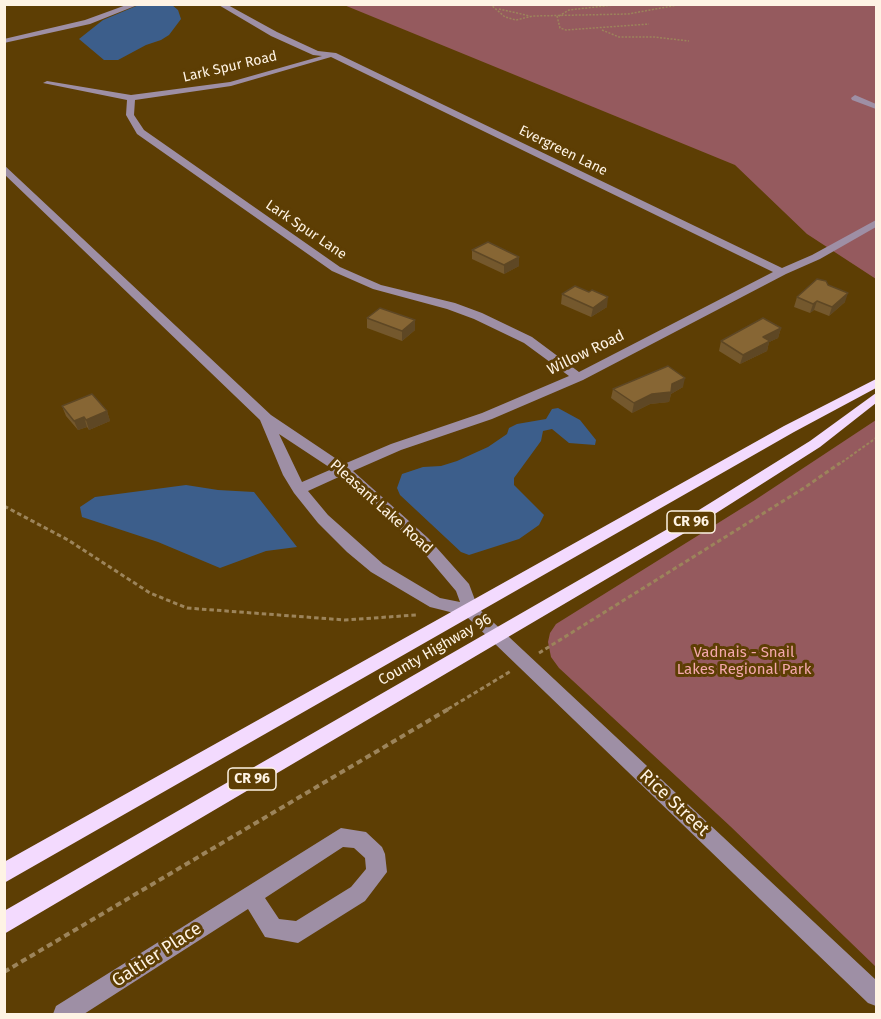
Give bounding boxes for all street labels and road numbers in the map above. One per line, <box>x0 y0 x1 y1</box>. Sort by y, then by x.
street label: Lark Spur Road <box>181 48 279 86</box>
street label: Evergreen Lane <box>516 122 610 180</box>
street label: Lark Spur Lane <box>262 197 350 263</box>
street label: Willow Road <box>545 327 627 379</box>
street label: Pleasant Lake Road <box>326 456 436 558</box>
road number: CR 96 <box>667 511 715 533</box>
street label: County Highway 96 <box>375 610 495 690</box>
street label: Rice Street <box>635 765 713 841</box>
road number: CR 96 <box>228 768 276 790</box>
street label: Galtier Place <box>108 918 206 992</box>

